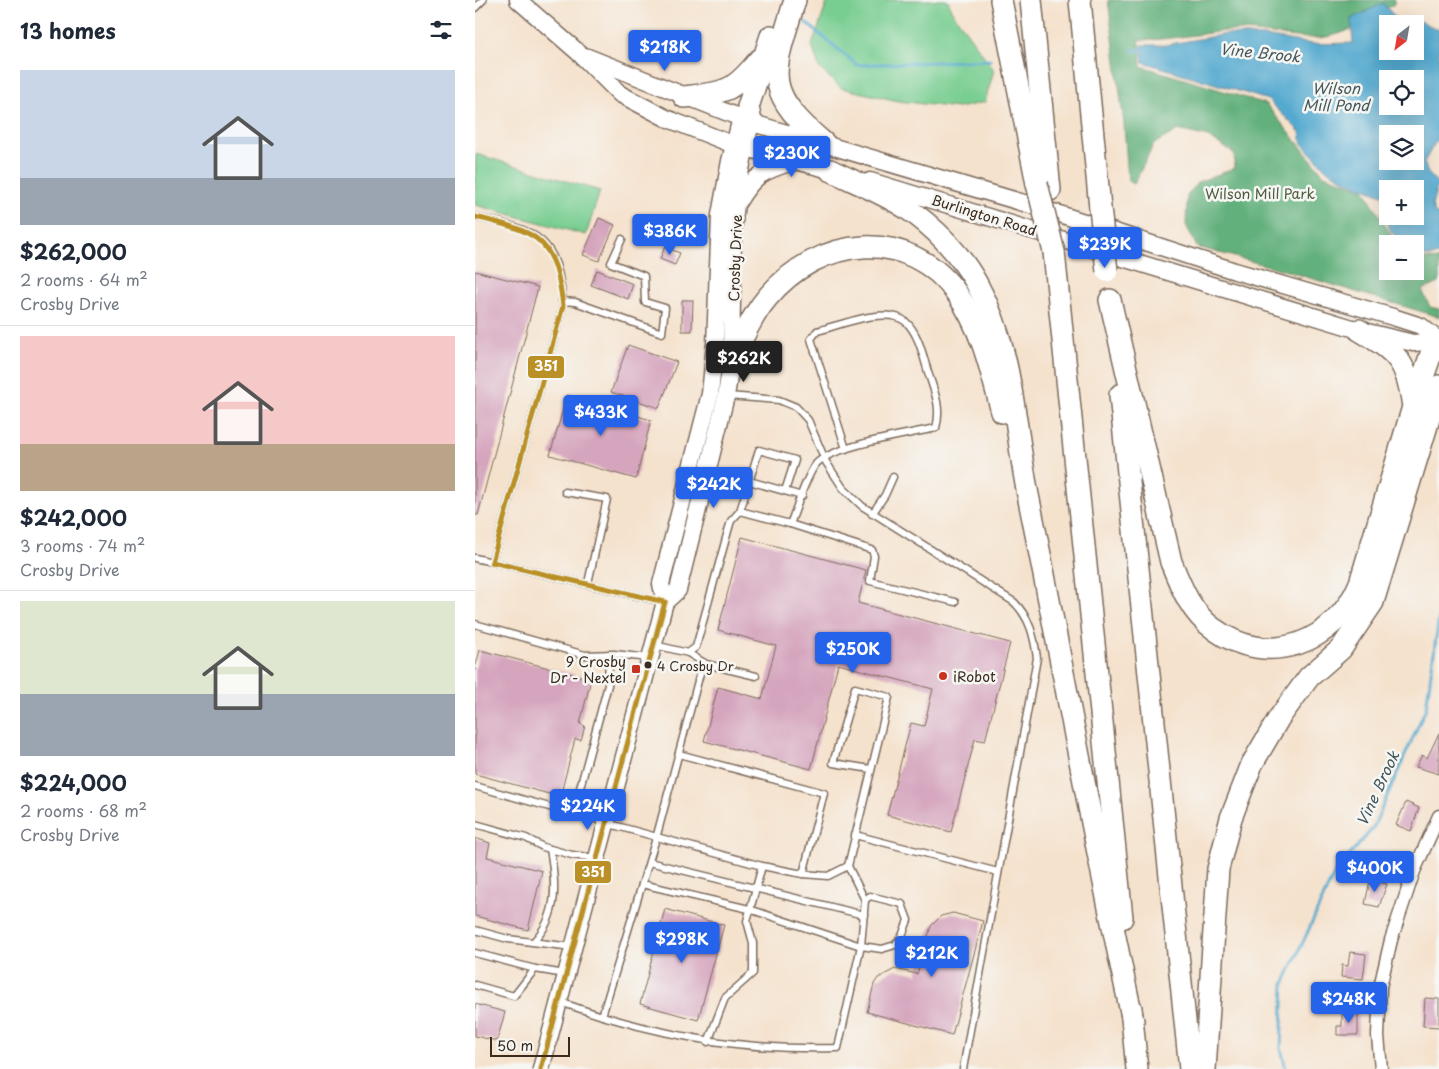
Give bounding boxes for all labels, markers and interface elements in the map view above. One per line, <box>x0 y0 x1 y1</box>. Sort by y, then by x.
text: 13 homes <box>20 14 116 46</box>
north arrow <box>1379 15 1424 60</box>
map controls <box>1379 15 1424 280</box>
icon: filters <box>427 16 455 44</box>
pin: $218K <box>630 30 700 72</box>
text: $218K <box>639 34 691 58</box>
water label: Vine Brook <box>1219 36 1302 68</box>
button: locate <box>1379 70 1424 115</box>
water label: Wilson Mill Pond <box>1303 76 1371 116</box>
icon: home <box>193 103 283 193</box>
button: layers <box>1379 125 1424 170</box>
pin: $230K <box>757 136 827 178</box>
text: $230K <box>764 140 820 164</box>
button: + <box>1379 180 1424 225</box>
park label: Wilson Mill Park <box>1205 183 1316 204</box>
street label: Burlington Road <box>929 189 1039 241</box>
pin: $386K <box>635 214 705 256</box>
street label: Crosby Drive <box>723 214 747 302</box>
text: $386K <box>643 218 697 242</box>
pin: $239K <box>1070 226 1140 269</box>
text: $239K <box>1079 231 1131 255</box>
text: $262,000 <box>20 235 127 267</box>
button: − <box>1379 235 1424 280</box>
text: 2 rooms · 64 m² <box>20 267 148 291</box>
text: Crosby Drive <box>20 291 120 315</box>
pin: $262K <box>709 340 779 383</box>
text: $262K <box>717 345 771 369</box>
line badge: 351 <box>527 355 565 379</box>
text: 351 <box>534 355 558 376</box>
icon: home <box>193 368 283 458</box>
pin: $433K <box>566 394 636 437</box>
text: $433K <box>574 399 628 423</box>
pin: $242K <box>679 466 749 509</box>
text: $242K <box>687 471 741 495</box>
text: $242,000 <box>20 501 127 533</box>
text: 3 rooms · 74 m² <box>20 533 145 557</box>
text: Crosby Drive <box>20 557 120 581</box>
pin: $250K <box>818 632 888 674</box>
icon: home <box>193 633 283 723</box>
text: $250K <box>826 636 880 660</box>
place label: 9 Crosby Dr - Nextel <box>550 651 626 688</box>
place label: 4 Crosby Dr <box>657 656 734 675</box>
marker: 4 Crosby Dr <box>643 660 653 670</box>
marker: 9 Crosby Dr - Nextel <box>630 663 642 675</box>
place label: iRobot <box>953 666 996 687</box>
marker: iRobot <box>937 670 949 682</box>
water label: Vine Brook <box>1350 746 1405 829</box>
text: $224,000 <box>20 766 127 798</box>
pin: $224K <box>553 788 623 831</box>
text: $224K <box>561 793 615 817</box>
text: 2 rooms · 68 m² <box>20 798 147 822</box>
text: Crosby Drive <box>20 822 120 846</box>
pin: $400K <box>1340 850 1410 893</box>
text: $400K <box>1347 855 1403 879</box>
line badge: 351 <box>574 860 612 884</box>
text: 351 <box>581 861 605 882</box>
pin: $298K <box>647 922 717 964</box>
text: $298K <box>655 926 709 950</box>
pin: $212K <box>897 936 967 978</box>
text: $212K <box>906 940 958 964</box>
pin: $248K <box>1314 982 1384 1024</box>
text: $248K <box>1322 986 1376 1010</box>
scale bar <box>490 1034 570 1057</box>
text: 50 m <box>497 1035 533 1056</box>

